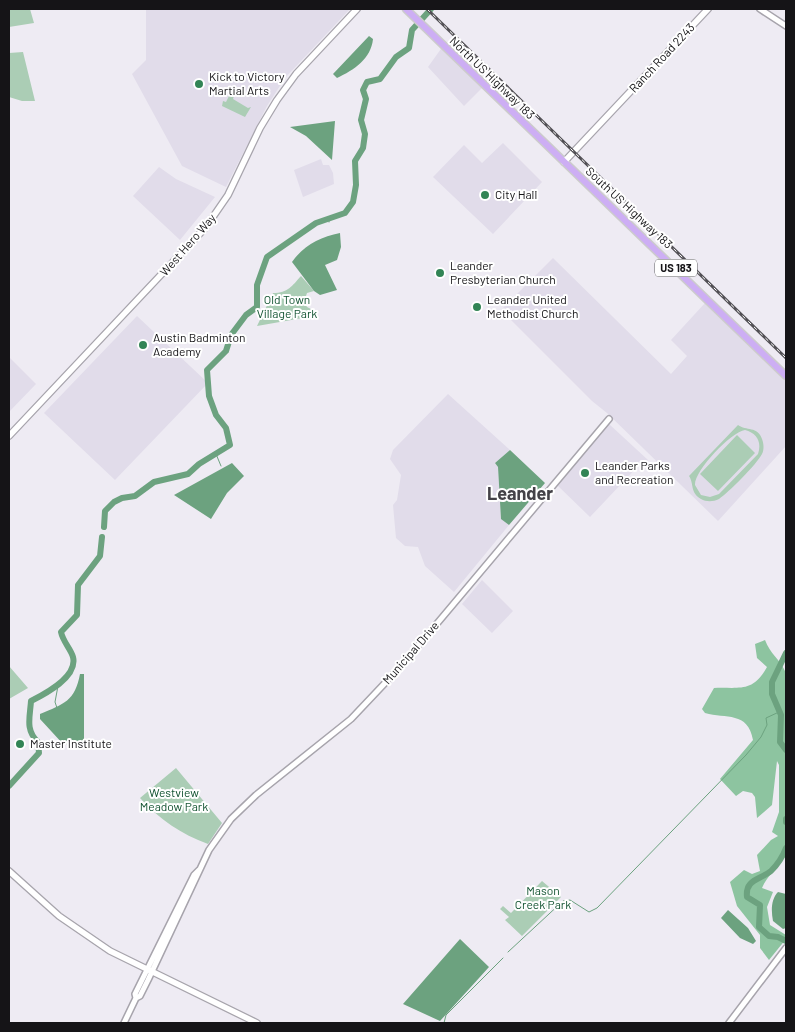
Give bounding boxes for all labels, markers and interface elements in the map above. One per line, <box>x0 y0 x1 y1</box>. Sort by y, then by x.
street label: Ranch Road 2243 <box>626 20 697 95</box>
street label: North US Highway 183 <box>447 33 538 121</box>
place label: Kick to Victory Martial Arts <box>209 69 285 97</box>
marker: Kick to Victory Martial Arts <box>193 78 205 90</box>
street label: South US Highway 183 <box>584 164 676 251</box>
place label: City Hall <box>495 187 537 201</box>
marker: City Hall <box>479 189 491 201</box>
street label: West Hero Way <box>156 210 218 278</box>
place label: Leander Presbyterian Church <box>450 258 556 286</box>
road number: US 183 <box>655 260 697 276</box>
marker: Leander Presbyterian Church <box>434 267 446 279</box>
park label: Old Town Village Park <box>257 292 317 320</box>
place label: Leander United Methodist Church <box>487 292 579 320</box>
marker: Leander United Methodist Church <box>471 301 483 313</box>
place label: Austin Badminton Academy <box>153 330 246 358</box>
marker: Austin Badminton Academy <box>137 339 149 351</box>
place label: Leander Parks and Recreation <box>595 458 674 486</box>
marker: Leander Parks and Recreation <box>579 467 591 479</box>
district label: Leander <box>487 482 553 504</box>
street label: Municipal Drive <box>379 618 441 687</box>
place label: Master Institute <box>30 736 112 750</box>
marker: Master Institute <box>14 738 26 750</box>
park label: Westview Meadow Park <box>140 785 208 813</box>
park label: Mason Creek Park <box>515 883 571 911</box>

